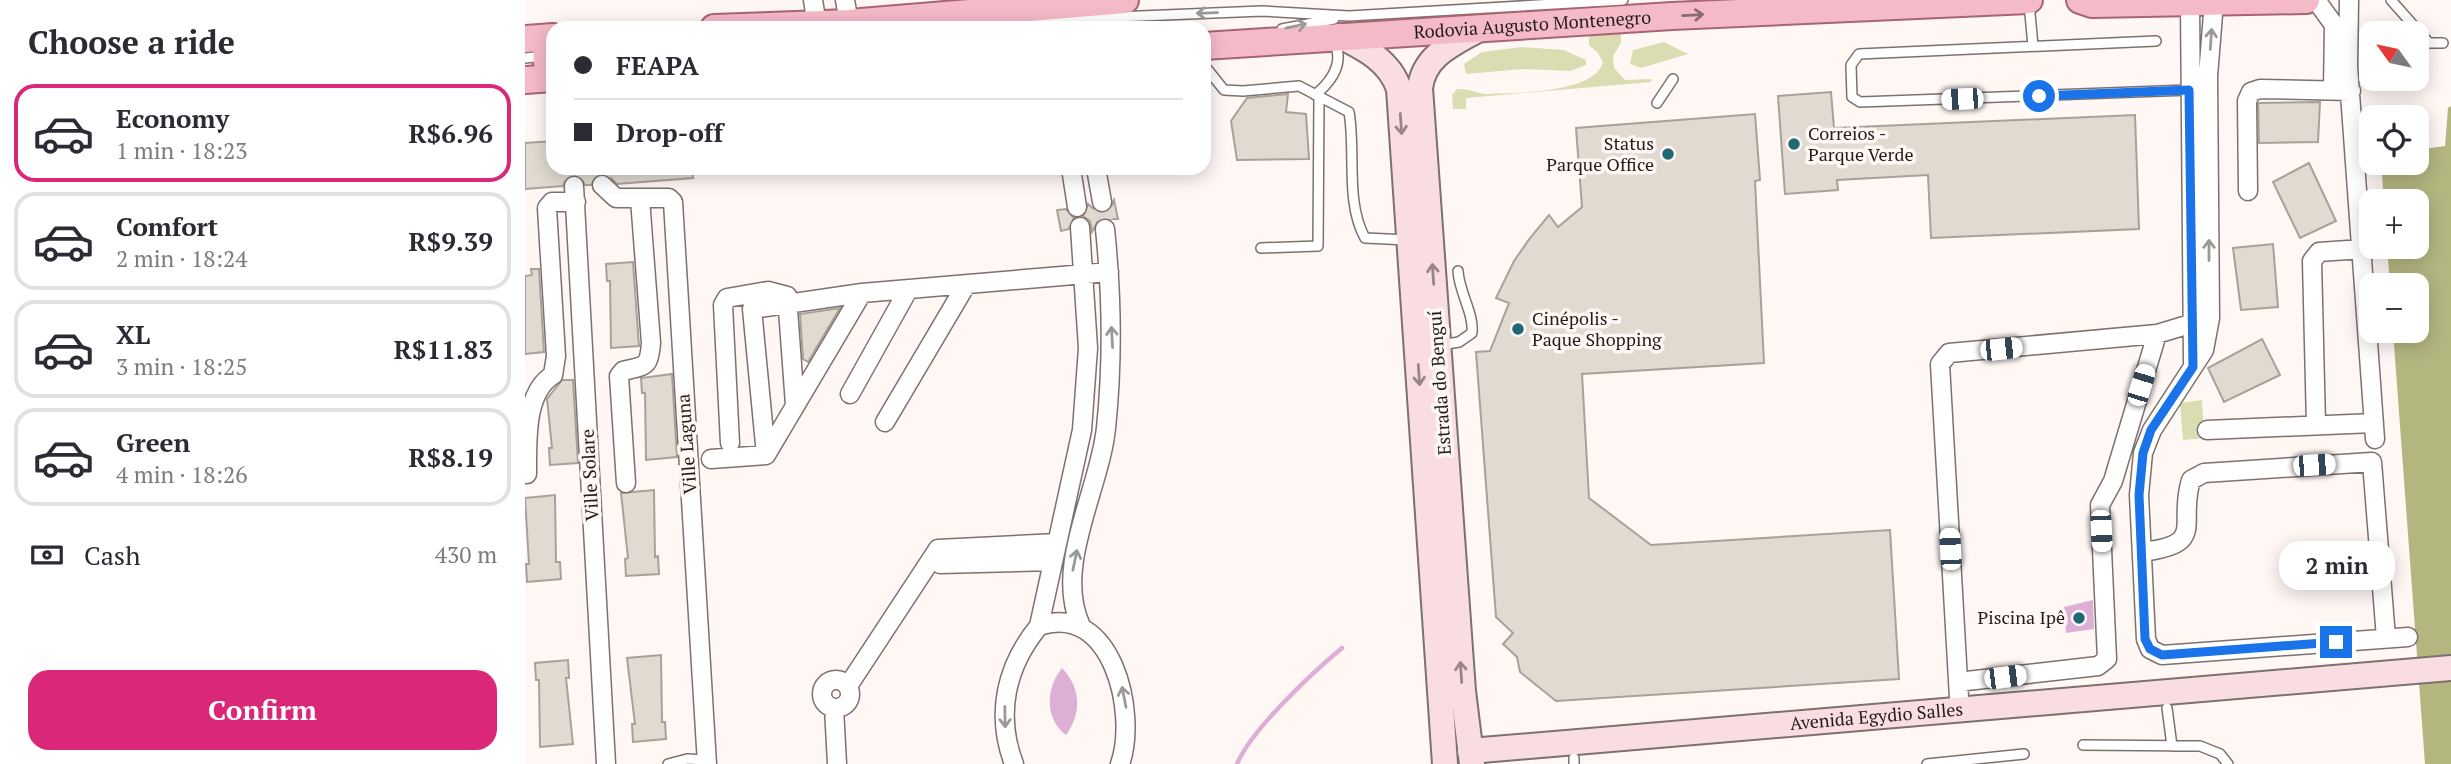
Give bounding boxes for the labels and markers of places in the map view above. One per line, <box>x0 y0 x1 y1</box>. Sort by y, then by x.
place label: Correios - Parque Verde <box>1808 121 1914 166</box>
place label: Status Parque Office <box>1546 131 1654 176</box>
marker: Correios - Parque Verde <box>1786 136 1802 152</box>
marker: Status Parque Office <box>1660 146 1676 162</box>
place label: Cinépolis - Paque Shopping <box>1532 306 1662 351</box>
marker: Cinépolis - Paque Shopping <box>1510 321 1526 337</box>
place label: Piscina Ipê <box>1978 605 2065 629</box>
marker: Piscina Ipê <box>2071 610 2087 626</box>

